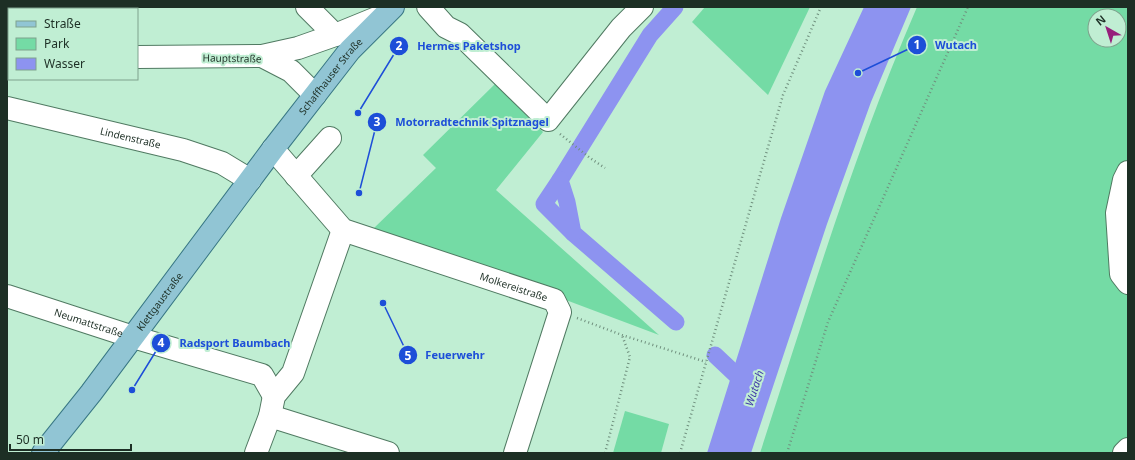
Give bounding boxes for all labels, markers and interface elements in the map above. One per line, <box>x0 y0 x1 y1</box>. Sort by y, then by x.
legend <box>8 8 138 80</box>
north arrow <box>1087 8 1127 48</box>
text: N <box>1092 11 1109 28</box>
text: Straße <box>44 15 81 32</box>
callout: Wutach <box>907 33 985 56</box>
street label: Schaffhauser Straße <box>295 34 366 118</box>
callout: Hermes Paketshop <box>389 34 529 57</box>
text: Park <box>44 35 70 52</box>
text: 1 <box>914 36 920 53</box>
text: 2 <box>396 37 403 54</box>
text: Wutach <box>935 37 977 52</box>
text: Hermes Paketshop <box>417 38 521 53</box>
street label: Hauptstraße <box>202 50 262 66</box>
text: Wasser <box>44 55 85 72</box>
callout: Motorradtechnik Spitznagel <box>367 111 556 134</box>
text: 3 <box>374 113 381 130</box>
text: Motorradtechnik Spitznagel <box>395 114 549 129</box>
street label: Lindenstraße <box>99 123 163 152</box>
street label: Klettgaustraße <box>133 269 186 334</box>
street label: Molkereistraße <box>478 269 550 305</box>
street label: Neumattstraße <box>53 305 125 340</box>
callout: Radsport Baumbach <box>151 331 298 354</box>
text: 4 <box>158 334 165 351</box>
text: Radsport Baumbach <box>180 335 290 350</box>
callout: Feuerwehr <box>398 344 493 367</box>
text: 5 <box>405 347 412 364</box>
text: Feuerwehr <box>425 347 485 362</box>
water label: Wutach <box>741 368 767 408</box>
scale bar <box>10 426 131 452</box>
text: 50 m <box>16 431 44 448</box>

